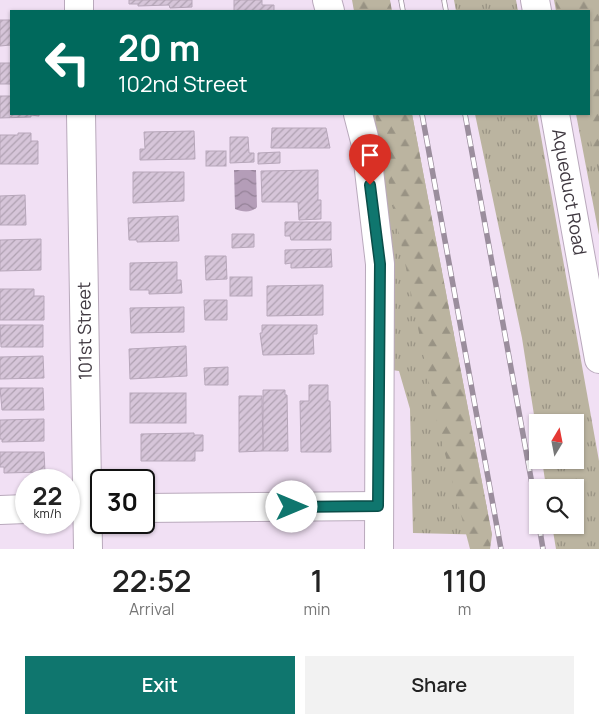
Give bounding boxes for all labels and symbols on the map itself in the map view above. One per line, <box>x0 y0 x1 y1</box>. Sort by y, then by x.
street label: Aqueduct Road <box>547 127 593 257</box>
pin <box>349 134 391 185</box>
street label: 101st Street <box>71 282 97 380</box>
north arrow <box>529 414 584 469</box>
speed limit sign: 30 <box>90 469 155 534</box>
position arrow <box>265 480 317 532</box>

